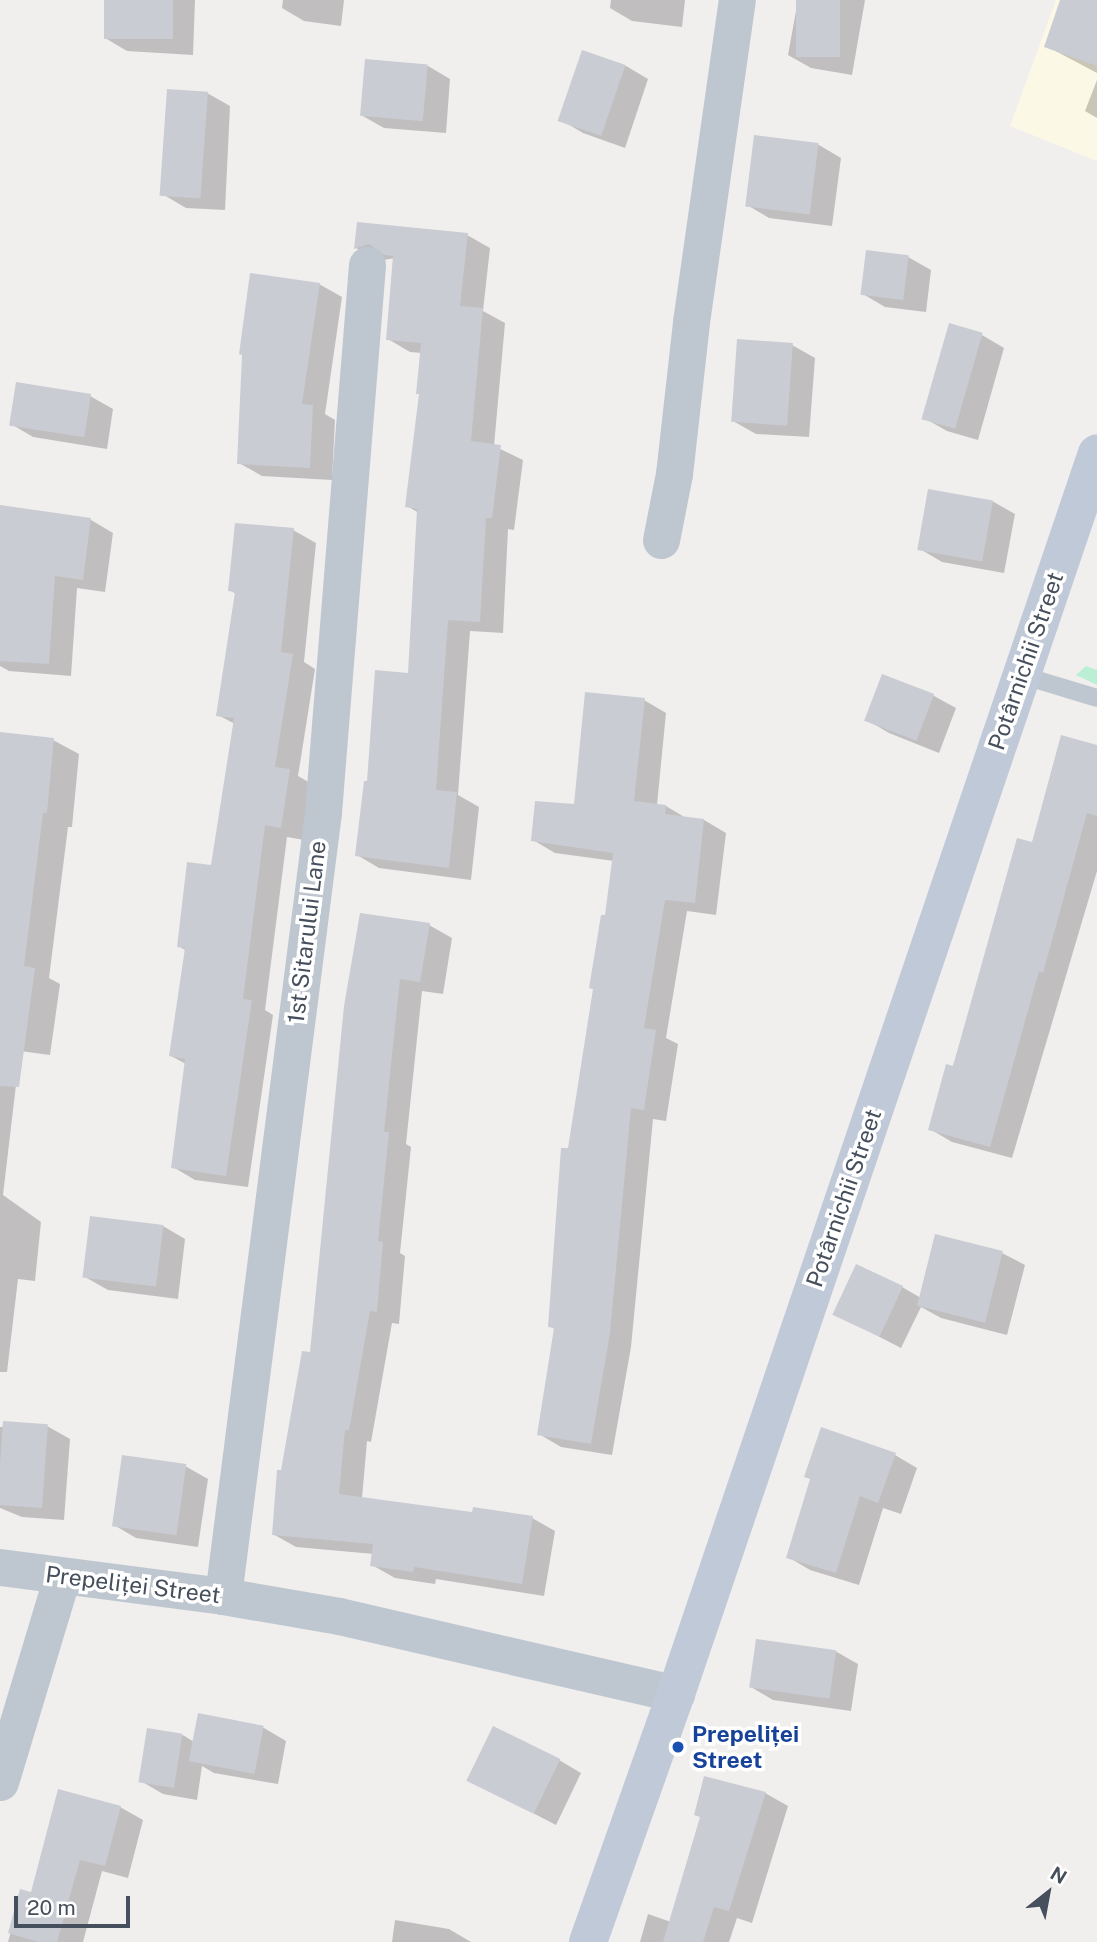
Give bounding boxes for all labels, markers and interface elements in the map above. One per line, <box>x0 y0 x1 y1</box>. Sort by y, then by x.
street label: Potârnichii Street <box>983 568 1069 754</box>
street label: 1st Sitarului Lane <box>282 839 332 1025</box>
street label: Potârnichii Street <box>801 1105 887 1291</box>
street label: Prepeliței Street <box>44 1561 222 1609</box>
place label: Prepeliței Street <box>692 1720 799 1774</box>
marker: Prepeliței Street <box>670 1739 686 1755</box>
north arrow <box>1013 1858 1083 1928</box>
text: N <box>1047 1862 1071 1888</box>
scale bar <box>18 1882 133 1926</box>
text: 20 m <box>27 1895 76 1920</box>

